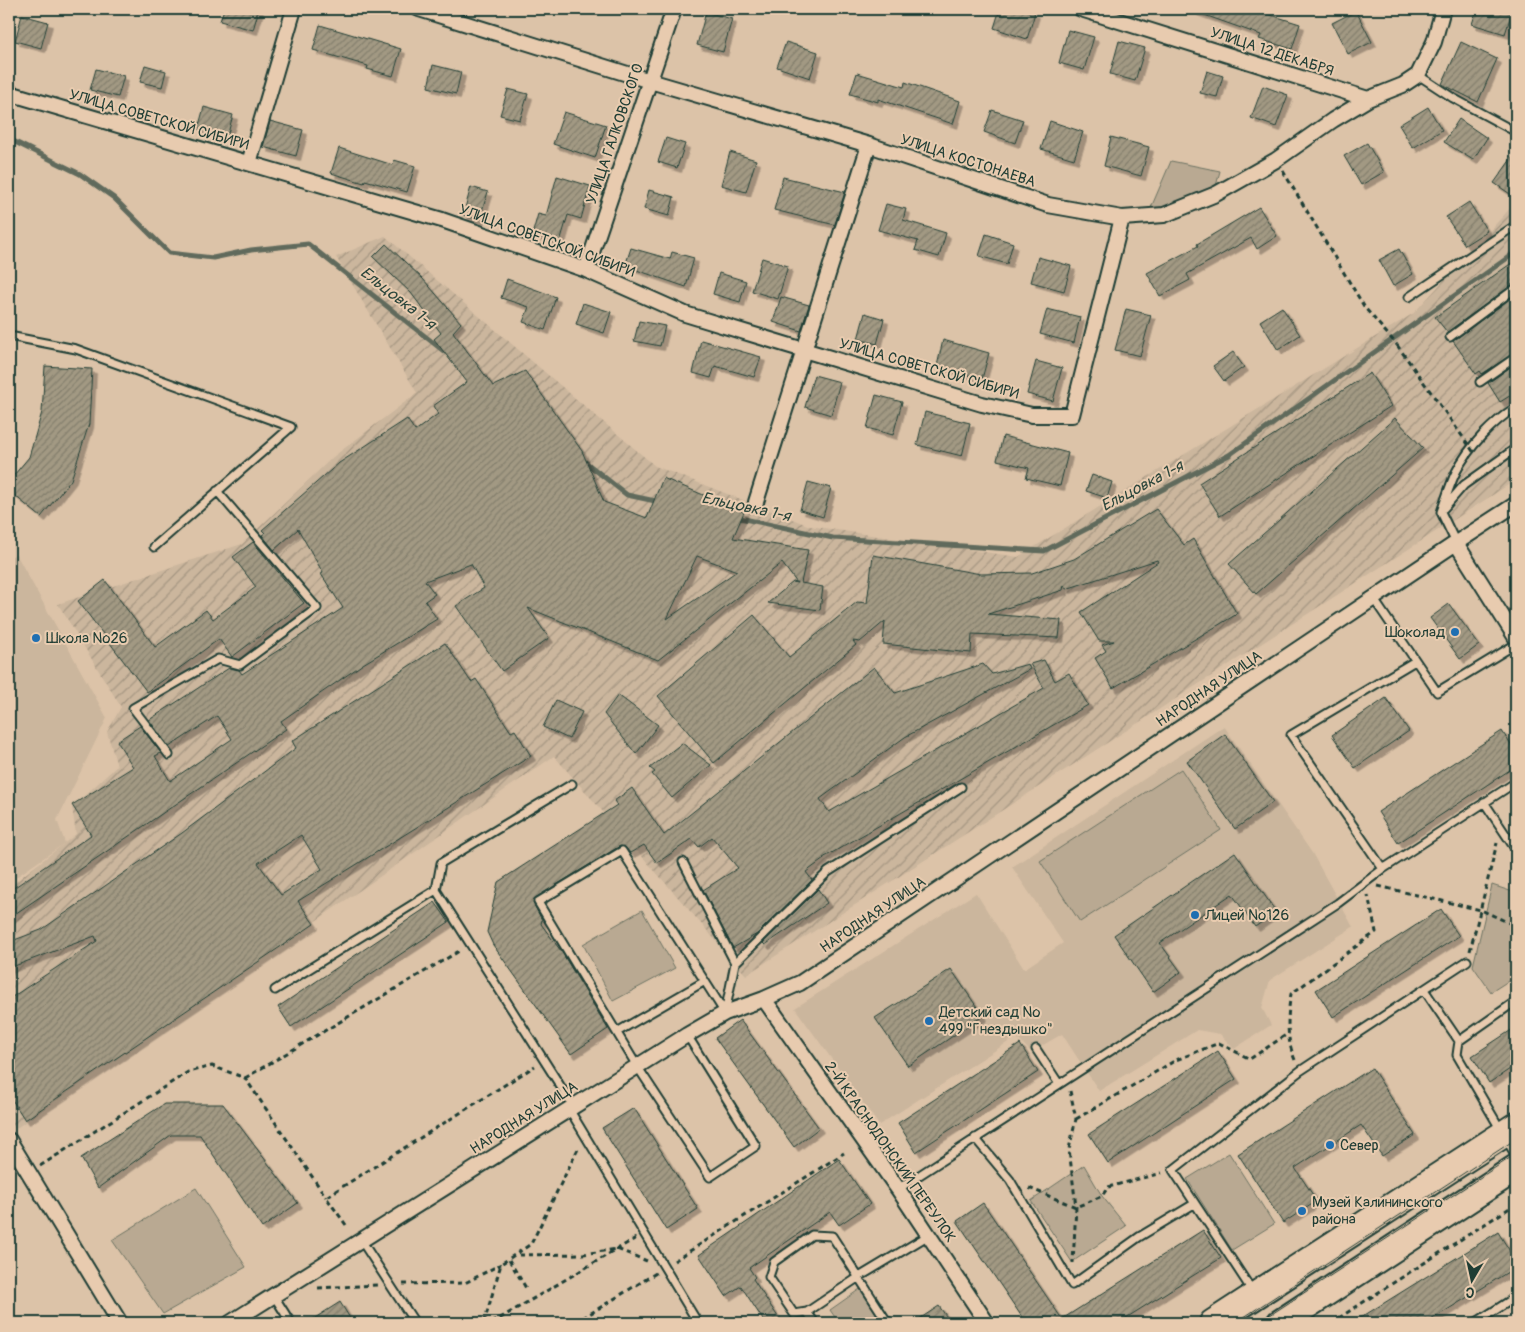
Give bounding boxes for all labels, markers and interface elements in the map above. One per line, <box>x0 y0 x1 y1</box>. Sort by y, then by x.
street label: УЛИЦА 12 ДЕКАБРЯ <box>1208 23 1336 81</box>
street label: УЛИЦА ГАЛКОВСКОГО <box>582 61 648 207</box>
street label: УЛИЦА СОВЕТСКОЙ СИБИРИ <box>67 85 251 155</box>
street label: УЛИЦА КОСТОНАЕВА <box>898 130 1038 192</box>
street label: УЛИЦА СОВЕТСКОЙ СИБИРИ <box>456 200 638 282</box>
water label: Ельцовка 1-я <box>356 262 441 335</box>
street label: УЛИЦА СОВЕТСКОЙ СИБИРИ <box>837 334 1021 404</box>
water label: Ельцовка 1-я <box>1097 455 1188 516</box>
water label: Ельцовка 1-я <box>700 488 794 526</box>
place label: Шоколад <box>1385 623 1445 642</box>
marker: Шоколад <box>1449 626 1461 638</box>
place label: Школа №26 <box>46 629 128 648</box>
marker: Школа №26 <box>30 632 42 644</box>
street label: НАРОДНАЯ УЛИЦА <box>1152 646 1266 731</box>
street label: НАРОДНАЯ УЛИЦА <box>816 872 930 957</box>
place label: Лицей №126 <box>1204 906 1289 925</box>
marker: Лицей №126 <box>1189 909 1201 921</box>
place label: Детский сад № 499 "Гнездышко" <box>938 1003 1053 1039</box>
marker: Детский сад № 499 "Гнездышко" <box>923 1015 935 1027</box>
street label: 2-Й КРАСНОДОНСКИЙ ПЕРЕУЛОК <box>820 1058 960 1246</box>
street label: НАРОДНАЯ УЛИЦА <box>466 1077 582 1159</box>
place label: Север <box>1340 1136 1379 1155</box>
marker: Север <box>1324 1139 1336 1151</box>
place label: Музей Калининского района <box>1312 1193 1443 1229</box>
marker: Музей Калининского района <box>1296 1205 1308 1217</box>
north arrow <box>1448 1254 1498 1304</box>
text: С <box>1464 1283 1476 1301</box>

